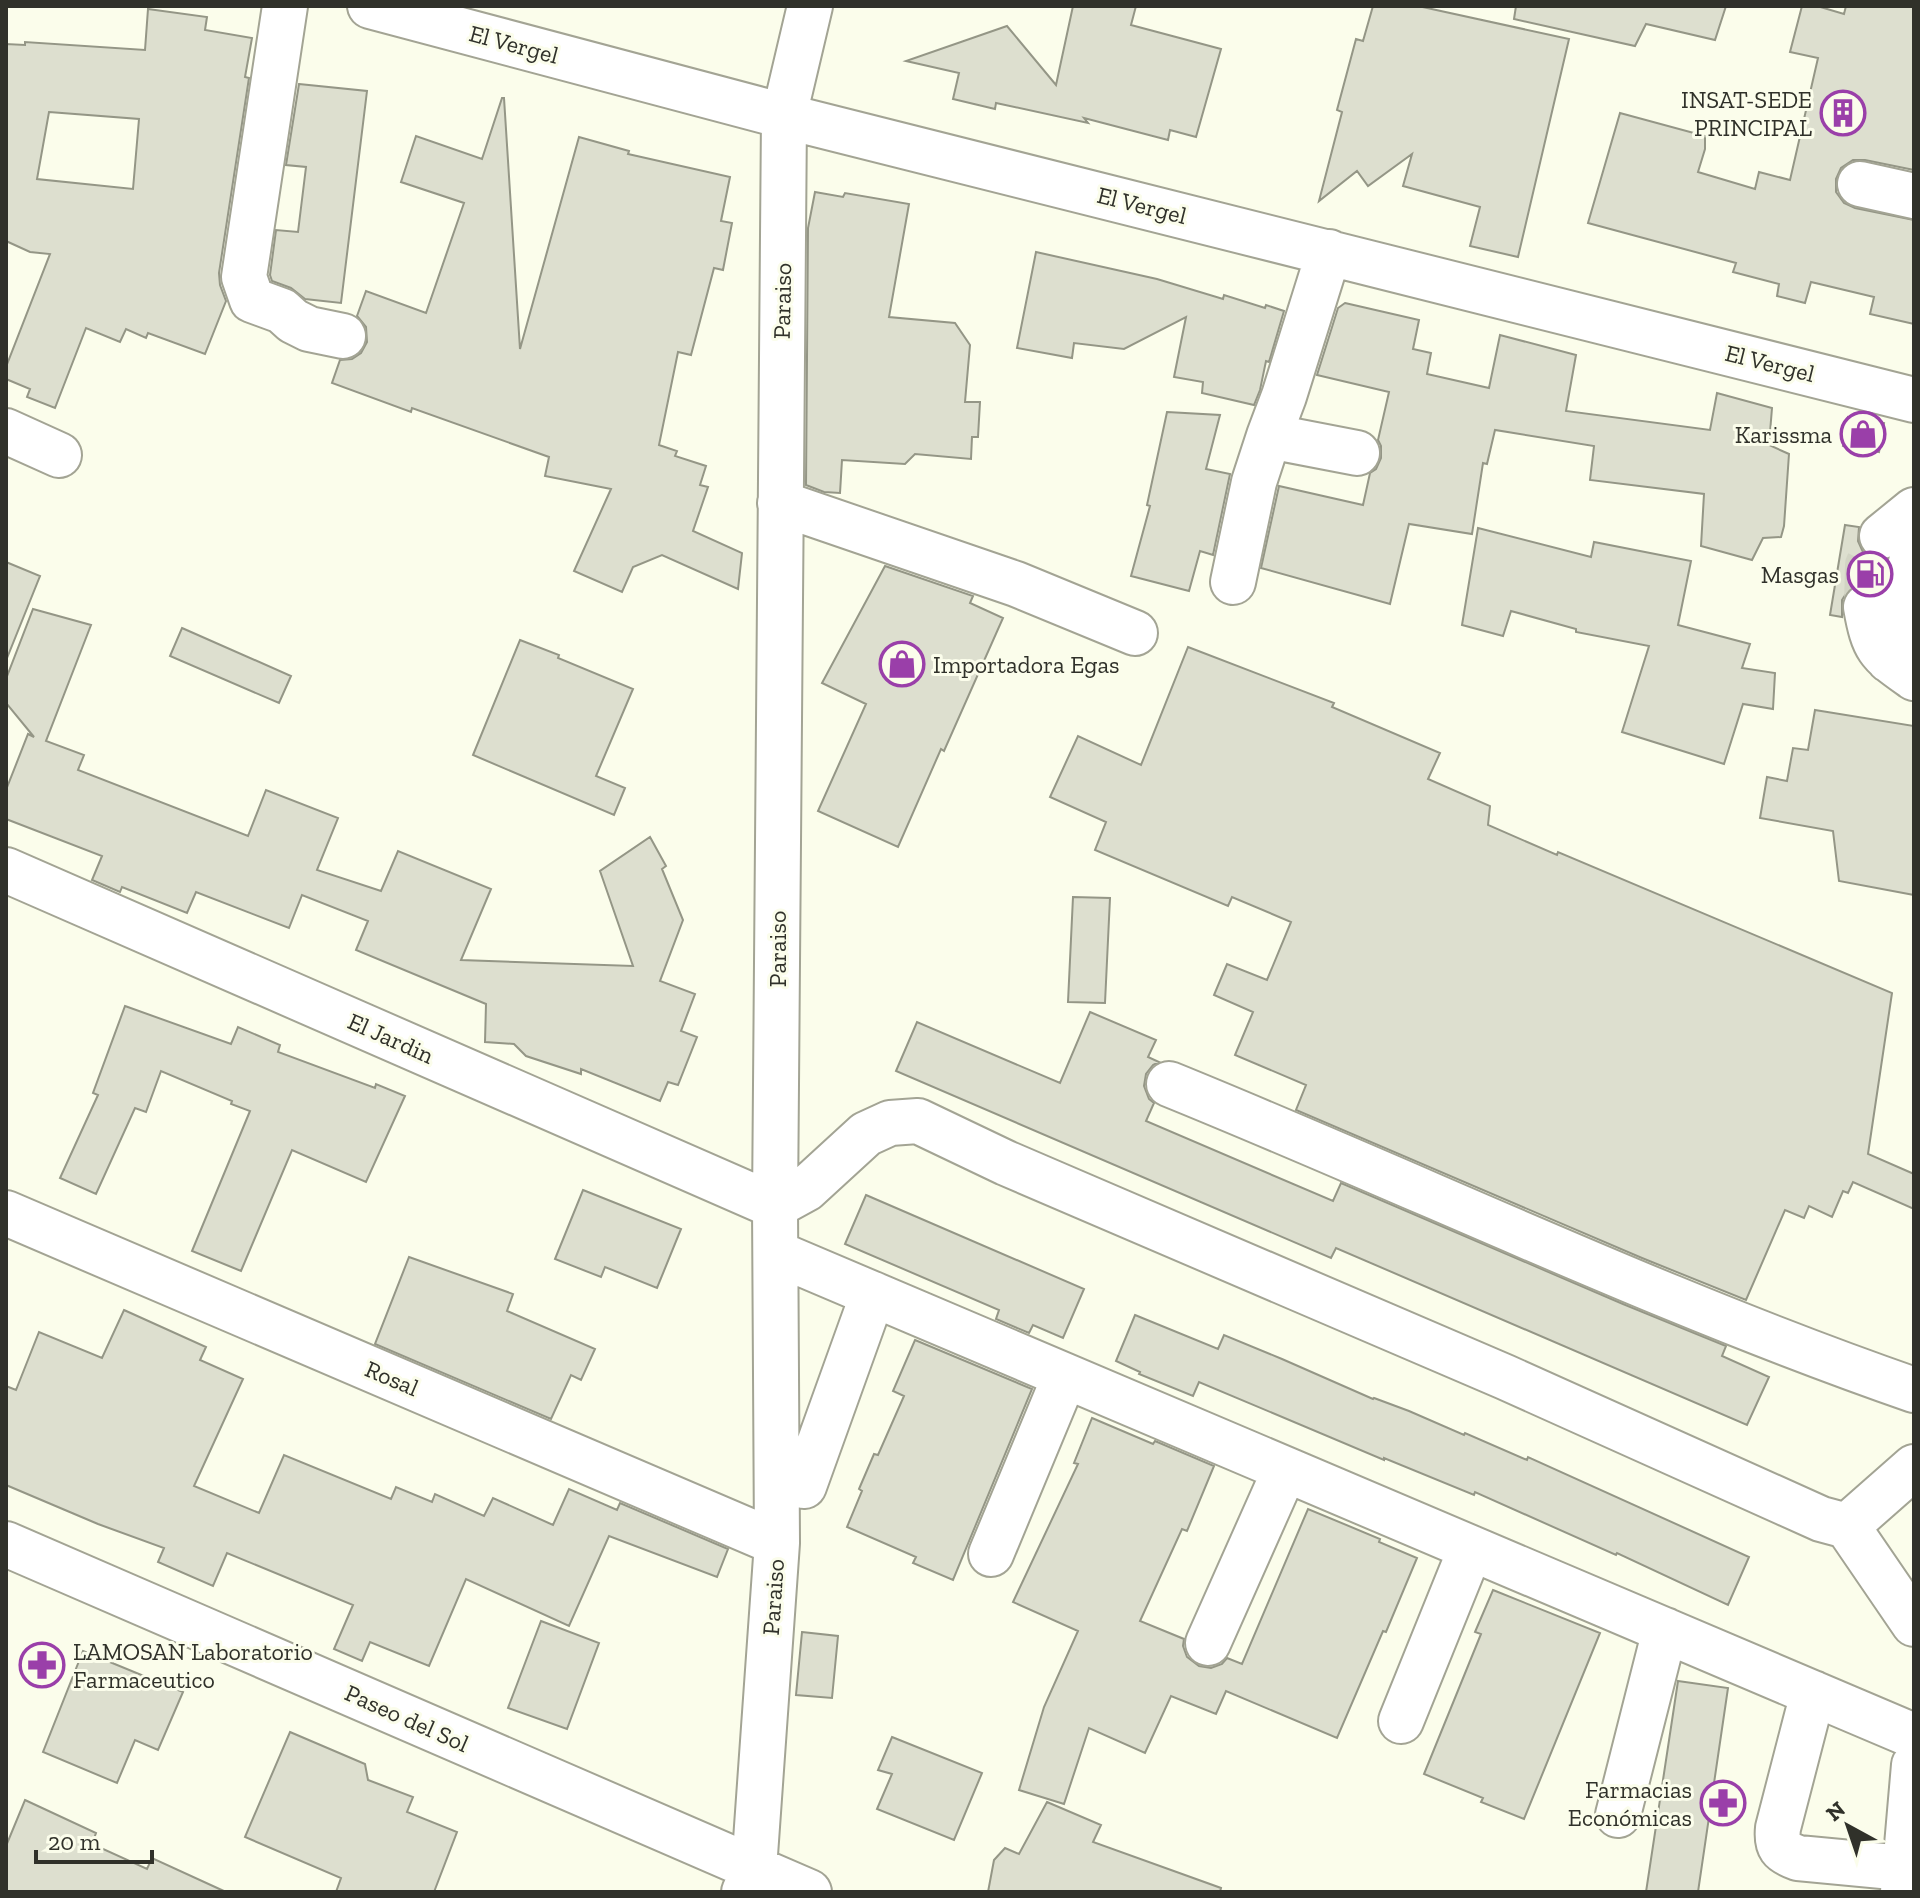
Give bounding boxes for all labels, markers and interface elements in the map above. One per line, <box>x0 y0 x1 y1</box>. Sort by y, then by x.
street label: El Vergel <box>466 18 562 70</box>
place label: INSAT-SEDE PRINCIPAL <box>1681 85 1812 142</box>
building icon: INSAT-SEDE PRINCIPAL <box>1819 89 1867 137</box>
street label: El Vergel <box>1094 180 1190 230</box>
street label: Paraiso <box>767 263 797 339</box>
street label: El Vergel <box>1722 338 1818 388</box>
shop icon: Karissma <box>1839 410 1887 458</box>
place label: Karissma <box>1735 420 1832 449</box>
fuel station icon: Masgas <box>1846 550 1894 598</box>
place label: Masgas <box>1761 560 1839 589</box>
shop icon: Importadora Egas <box>878 640 926 688</box>
place label: Importadora Egas <box>933 650 1120 679</box>
street label: Paraiso <box>763 911 792 987</box>
street label: El Jardin <box>343 1006 439 1070</box>
street label: Rosal <box>361 1354 423 1402</box>
street label: Paraiso <box>756 1558 790 1636</box>
place label: LAMOSAN Laboratorio Farmaceutico <box>73 1637 313 1694</box>
pharmacy icon: LAMOSAN Laboratorio Farmaceutico <box>18 1641 66 1689</box>
street label: Paseo del Sol <box>341 1678 473 1758</box>
place label: Farmacias Económicas <box>1568 1775 1692 1832</box>
pharmacy icon: Farmacias Económicas <box>1699 1779 1747 1827</box>
north arrow <box>1808 1786 1888 1866</box>
text: N <box>1820 1795 1851 1827</box>
scale bar <box>36 1814 152 1864</box>
text: 20 m <box>48 1827 101 1856</box>

